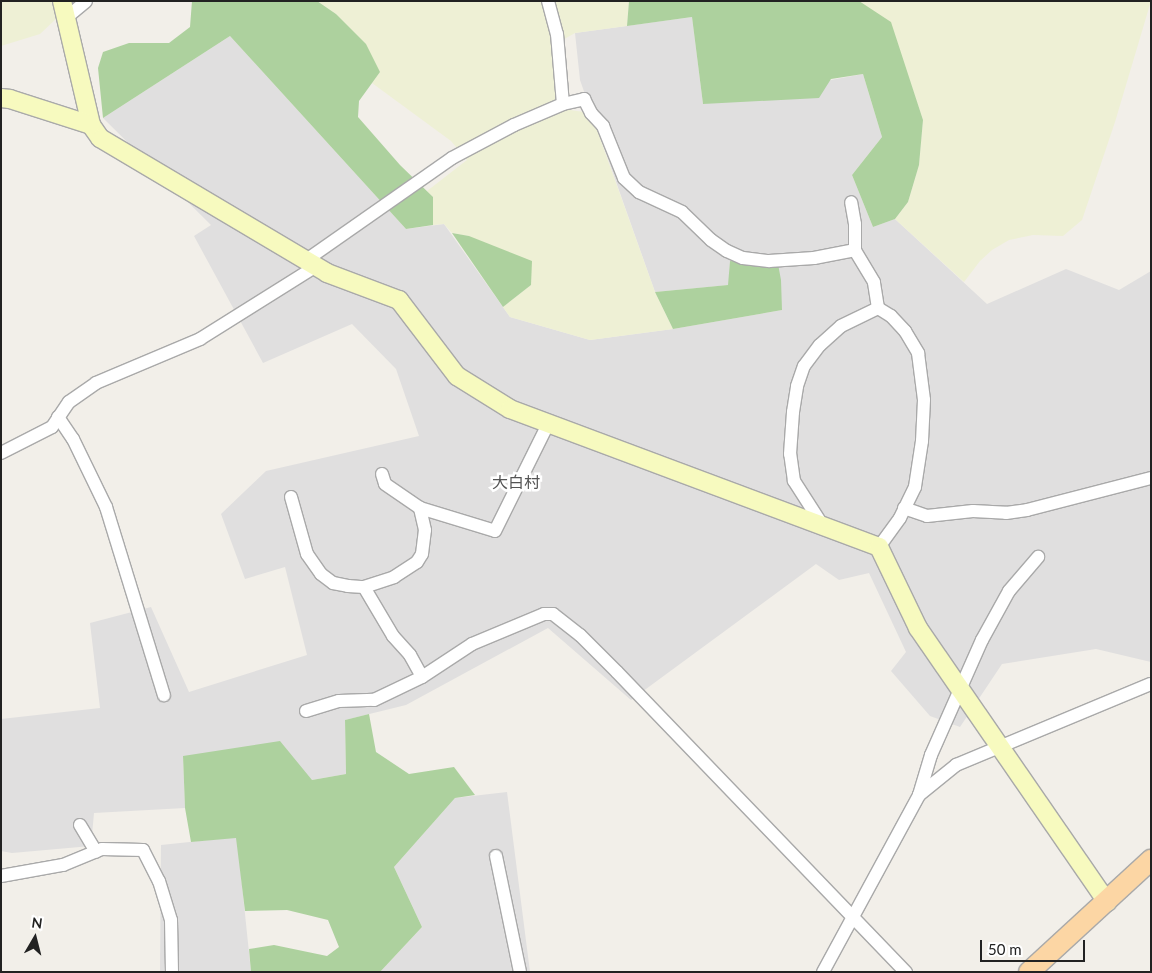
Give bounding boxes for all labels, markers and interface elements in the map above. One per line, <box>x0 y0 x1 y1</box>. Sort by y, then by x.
district label: 大白村 <box>492 472 540 492</box>
north arrow <box>10 913 60 963</box>
text: N <box>31 913 44 932</box>
scale bar <box>982 930 1087 962</box>
text: 50 m <box>988 940 1022 958</box>

